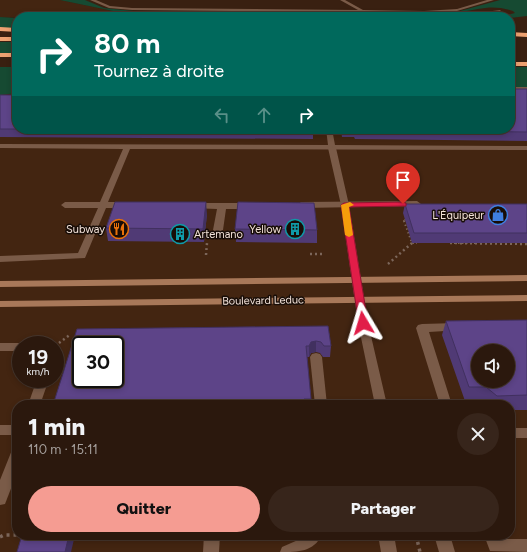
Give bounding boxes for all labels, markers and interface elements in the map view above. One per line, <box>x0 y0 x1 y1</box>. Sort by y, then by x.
text: 80 m <box>94 26 160 60</box>
icon: right <box>28 28 80 80</box>
text: Tournez à droite <box>94 60 224 82</box>
icon: left <box>211 104 233 126</box>
icon: ahead <box>253 104 275 126</box>
icon: right <box>295 104 317 126</box>
pin <box>386 163 420 204</box>
icon: arrive <box>392 169 414 191</box>
shop icon: L'Équipeur <box>487 204 509 226</box>
place label: L'Équipeur <box>432 209 484 222</box>
restaurant icon: Subway <box>108 218 130 240</box>
building icon: Yellow <box>284 218 306 240</box>
place label: Subway <box>66 223 105 236</box>
building icon: Artemano <box>169 223 191 245</box>
place label: Yellow <box>249 223 281 236</box>
place label: Artemano <box>194 228 243 241</box>
street label: Boulevard Leduc <box>222 293 304 308</box>
position arrow <box>342 302 384 344</box>
speed limit sign: 30 <box>72 336 124 388</box>
map controls <box>471 344 515 388</box>
button: sound <box>471 344 515 388</box>
text: 19 <box>28 345 48 369</box>
text: km/h <box>27 365 49 378</box>
text: 1 min <box>28 412 85 441</box>
button: close <box>457 413 499 455</box>
text: 110 m · 15:11 <box>28 442 98 457</box>
button: Quitter <box>28 486 260 532</box>
button: Partager <box>268 486 499 532</box>

